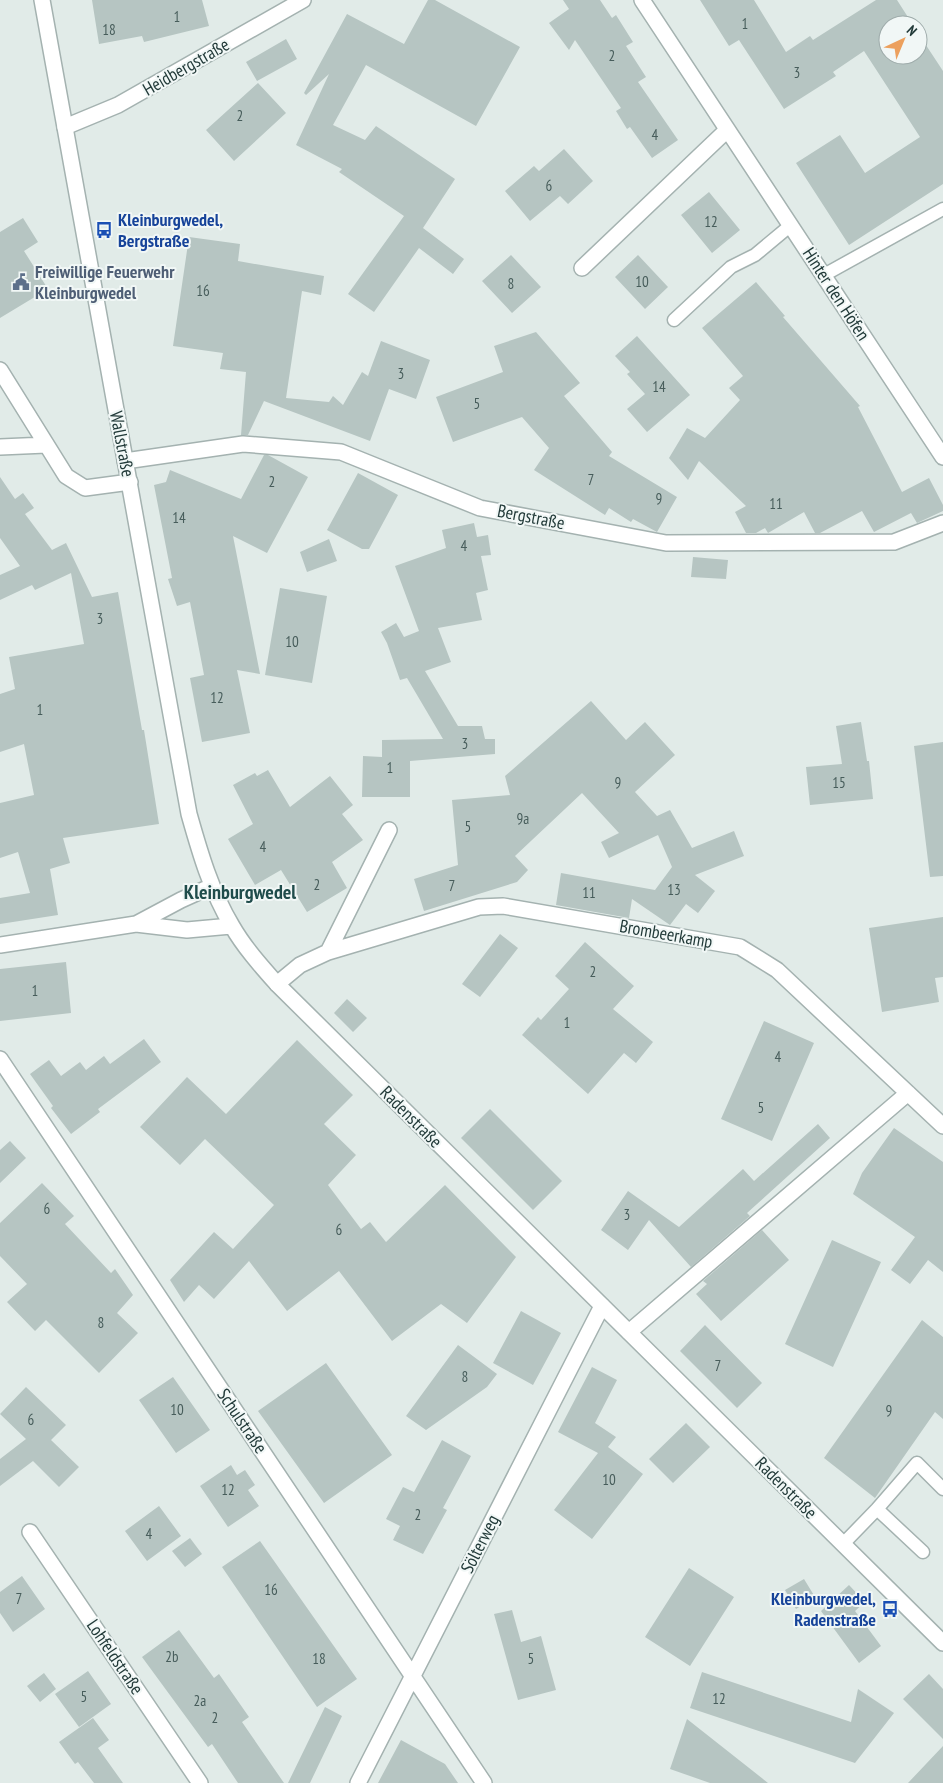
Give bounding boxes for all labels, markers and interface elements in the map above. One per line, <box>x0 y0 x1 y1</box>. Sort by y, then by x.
house number: 1 <box>174 7 180 26</box>
house number: 1 <box>742 14 748 33</box>
north arrow <box>878 15 928 65</box>
house number: 18 <box>102 20 116 39</box>
text: N <box>903 22 921 40</box>
street label: Heidbergstraße <box>138 33 233 101</box>
house number: 2 <box>609 46 615 65</box>
house number: 3 <box>794 63 800 82</box>
house number: 2 <box>237 106 243 125</box>
house number: 4 <box>652 125 659 144</box>
house number: 6 <box>546 176 553 195</box>
place label: Kleinburgwedel, Bergstraße <box>118 208 223 252</box>
house number: 12 <box>704 212 718 231</box>
bus stop icon: Kleinburgwedel, Bergstraße <box>94 220 114 240</box>
street label: Hinter den Höfen <box>798 243 875 345</box>
place label: Freiwillige Feuerwehr Kleinburgwedel <box>35 260 175 304</box>
public building icon: Freiwillige Feuerwehr Kleinburgwedel <box>11 272 31 292</box>
house number: 10 <box>635 272 649 291</box>
house number: 8 <box>508 274 514 293</box>
house number: 16 <box>196 281 210 300</box>
house number: 3 <box>398 364 404 383</box>
house number: 14 <box>652 377 666 396</box>
house number: 5 <box>474 394 480 413</box>
street label: Wallstraße <box>105 409 140 479</box>
house number: 7 <box>588 470 594 489</box>
house number: 2 <box>269 472 275 491</box>
house number: 9 <box>656 489 662 508</box>
house number: 11 <box>769 494 783 513</box>
street label: Bergstraße <box>496 499 567 534</box>
house number: 14 <box>172 508 186 527</box>
house number: 4 <box>461 536 468 555</box>
house number: 3 <box>97 609 103 628</box>
house number: 10 <box>285 632 299 651</box>
house number: 12 <box>210 688 224 707</box>
house number: 1 <box>37 700 43 719</box>
house number: 3 <box>462 734 468 753</box>
house number: 1 <box>387 758 393 777</box>
house number: 9 <box>615 773 621 792</box>
house number: 15 <box>832 773 846 792</box>
house number: 9a <box>517 809 529 828</box>
house number: 5 <box>465 817 471 836</box>
house number: 4 <box>260 837 267 856</box>
house number: 2 <box>314 875 320 894</box>
house number: 7 <box>449 876 455 895</box>
district label: Kleinburgwedel <box>184 879 296 905</box>
house number: 13 <box>667 880 681 899</box>
house number: 11 <box>582 883 596 902</box>
street label: Brombeerkamp <box>618 914 715 953</box>
house number: 2 <box>590 962 596 981</box>
house number: 1 <box>32 981 38 1000</box>
house number: 1 <box>564 1013 570 1032</box>
house number: 4 <box>775 1047 782 1066</box>
street label: Radenstraße <box>376 1081 447 1152</box>
house number: 5 <box>758 1098 764 1117</box>
house number: 6 <box>44 1199 51 1218</box>
house number: 3 <box>624 1205 630 1224</box>
house number: 6 <box>336 1220 343 1239</box>
house number: 8 <box>98 1313 104 1332</box>
house number: 7 <box>715 1356 721 1375</box>
house number: 8 <box>462 1367 468 1386</box>
street label: Schulstraße <box>212 1384 272 1458</box>
house number: 10 <box>170 1400 184 1419</box>
house number: 9 <box>886 1401 892 1420</box>
house number: 6 <box>28 1410 35 1429</box>
street label: Radenstraße <box>751 1452 822 1523</box>
house number: 10 <box>602 1470 616 1489</box>
house number: 12 <box>221 1480 235 1499</box>
house number: 2 <box>415 1505 421 1524</box>
street label: Sölterweg <box>455 1511 504 1577</box>
house number: 4 <box>146 1524 153 1543</box>
house number: 16 <box>264 1580 278 1599</box>
place label: Kleinburgwedel, Radenstraße <box>771 1587 876 1631</box>
house number: 7 <box>16 1589 22 1608</box>
bus stop icon: Kleinburgwedel, Radenstraße <box>880 1599 900 1619</box>
street label: Lohfeldstraße <box>82 1615 149 1699</box>
house number: 2b <box>165 1647 179 1666</box>
house number: 18 <box>312 1649 326 1668</box>
house number: 5 <box>528 1649 534 1668</box>
house number: 5 <box>81 1687 87 1706</box>
house number: 12 <box>712 1689 726 1708</box>
house number: 2a <box>194 1691 206 1710</box>
house number: 2 <box>212 1708 218 1727</box>

